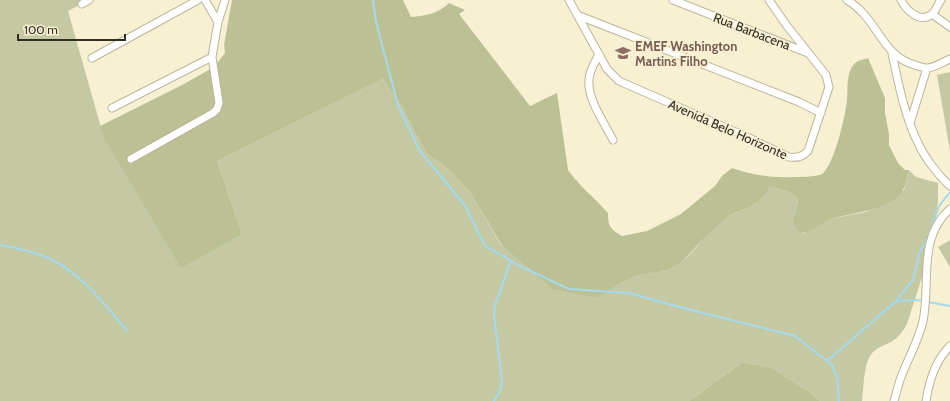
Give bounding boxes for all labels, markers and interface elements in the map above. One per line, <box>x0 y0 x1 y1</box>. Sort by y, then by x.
street label: Rua Barbacena <box>711 9 793 53</box>
scale bar <box>18 16 125 42</box>
text: 100 m <box>24 22 58 37</box>
place label: EMEF Washington Martins Filho <box>635 38 737 69</box>
school or university icon: EMEF Washington Martins Filho <box>614 44 632 62</box>
street label: Avenida Belo Horizonte <box>666 96 790 163</box>

